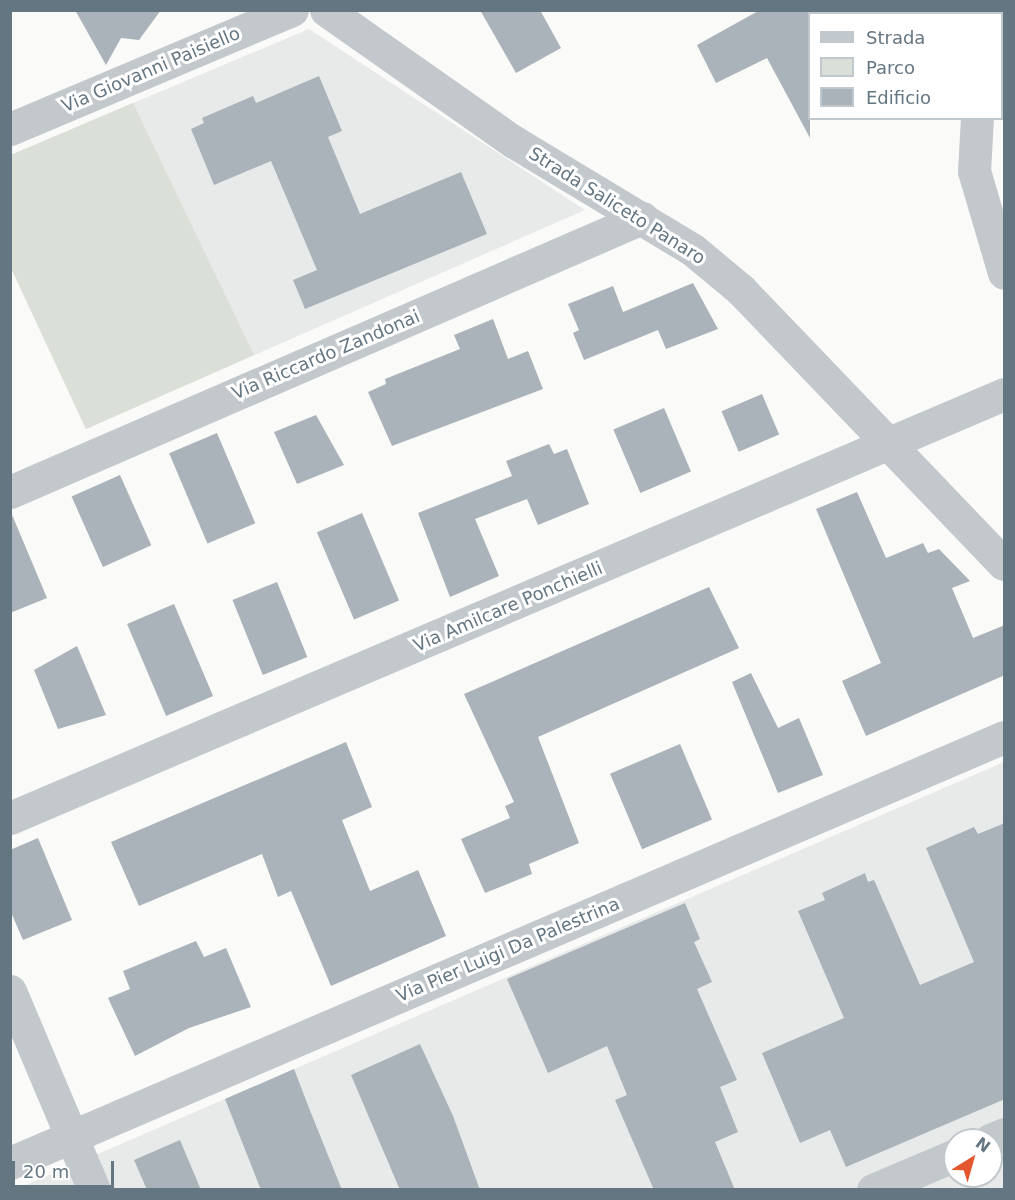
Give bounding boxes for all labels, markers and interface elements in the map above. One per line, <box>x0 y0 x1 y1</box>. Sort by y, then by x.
legend <box>808 12 1003 120</box>
street label: Via Giovanni Paisiello <box>59 23 243 117</box>
text: Strada <box>866 27 925 48</box>
text: Parco <box>866 57 915 78</box>
text: Edificio <box>866 87 931 108</box>
street label: Strada Saliceto Panaro <box>525 143 709 269</box>
street label: Via Riccardo Zandonai <box>229 306 423 404</box>
street label: Via Amilcare Ponchielli <box>410 557 606 657</box>
street label: Via Pier Luigi Da Palestrina <box>393 893 623 1007</box>
north arrow <box>943 1128 1003 1188</box>
text: N <box>972 1133 994 1156</box>
scale bar <box>15 1149 117 1187</box>
text: 20 m <box>23 1161 69 1182</box>

